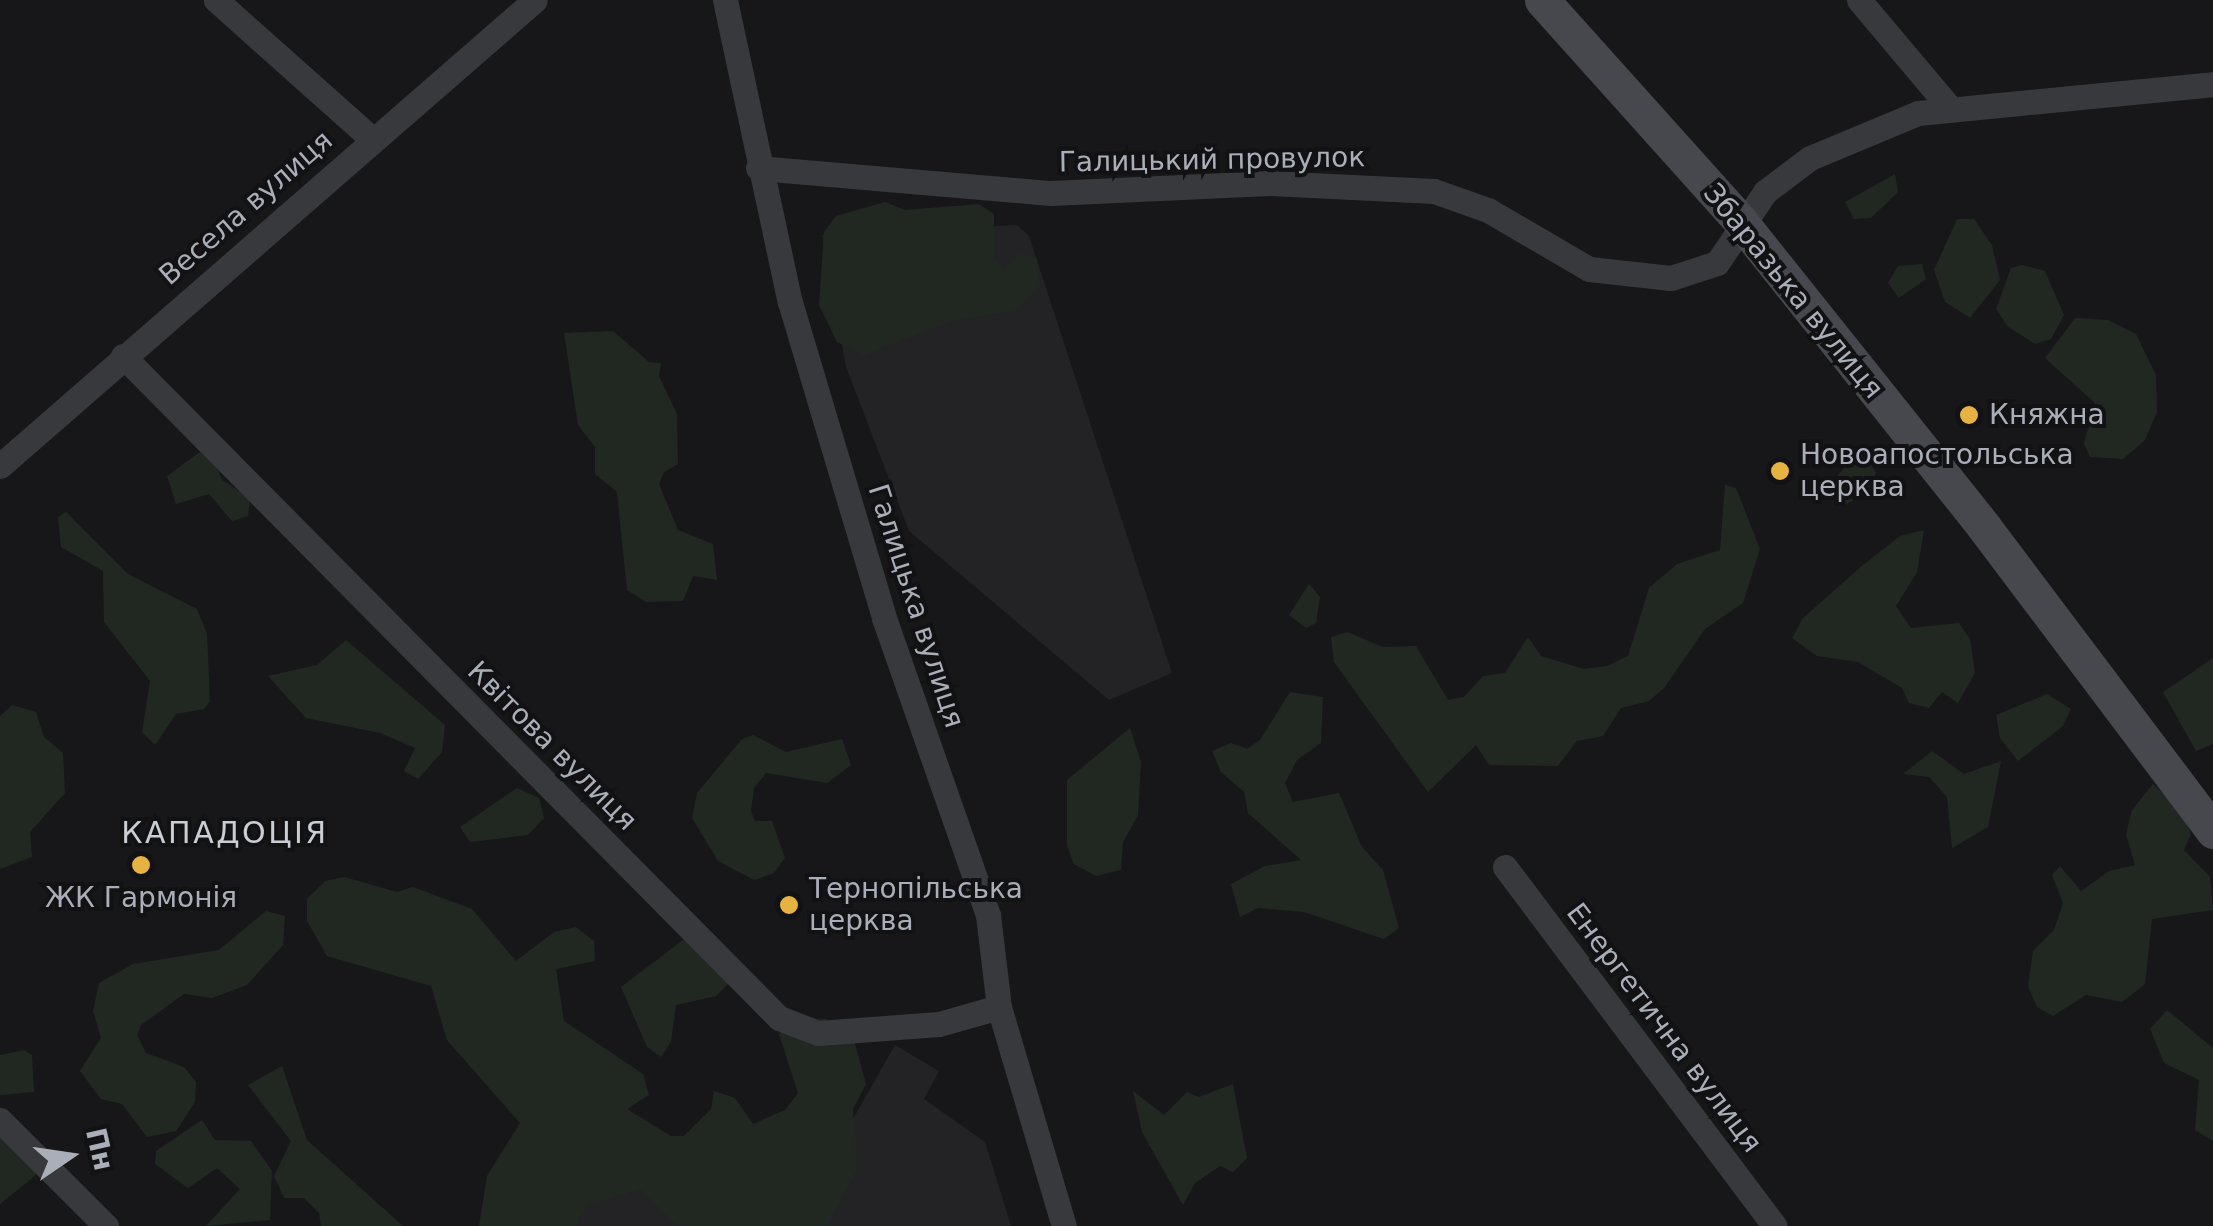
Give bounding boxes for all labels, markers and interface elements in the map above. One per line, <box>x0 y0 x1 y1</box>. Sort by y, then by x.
street label: Весела вулиця <box>153 124 339 292</box>
street label: Галицький провулок <box>1059 141 1365 179</box>
street label: Збаразька вулиця <box>1696 177 1890 405</box>
place label: Княжна <box>1989 398 2105 432</box>
marker: Княжна <box>1958 404 1980 426</box>
place label: Новоапостольська церква <box>1800 438 2074 504</box>
marker: Новоапостольська церква <box>1769 460 1791 482</box>
street label: Галицька вулиця <box>861 480 971 732</box>
street label: Квітова вулиця <box>460 654 644 838</box>
district label: КАПАДОЦІЯ <box>121 815 329 851</box>
marker: ЖК Гармонія <box>130 854 152 876</box>
place label: Тернопільська церква <box>809 872 1023 938</box>
place label: ЖК Гармонія <box>45 881 237 915</box>
marker: Тернопільська церква <box>778 894 800 916</box>
street label: Енергетична вулиця <box>1559 897 1769 1159</box>
north arrow <box>20 1106 120 1206</box>
text: Пн <box>79 1125 121 1174</box>

